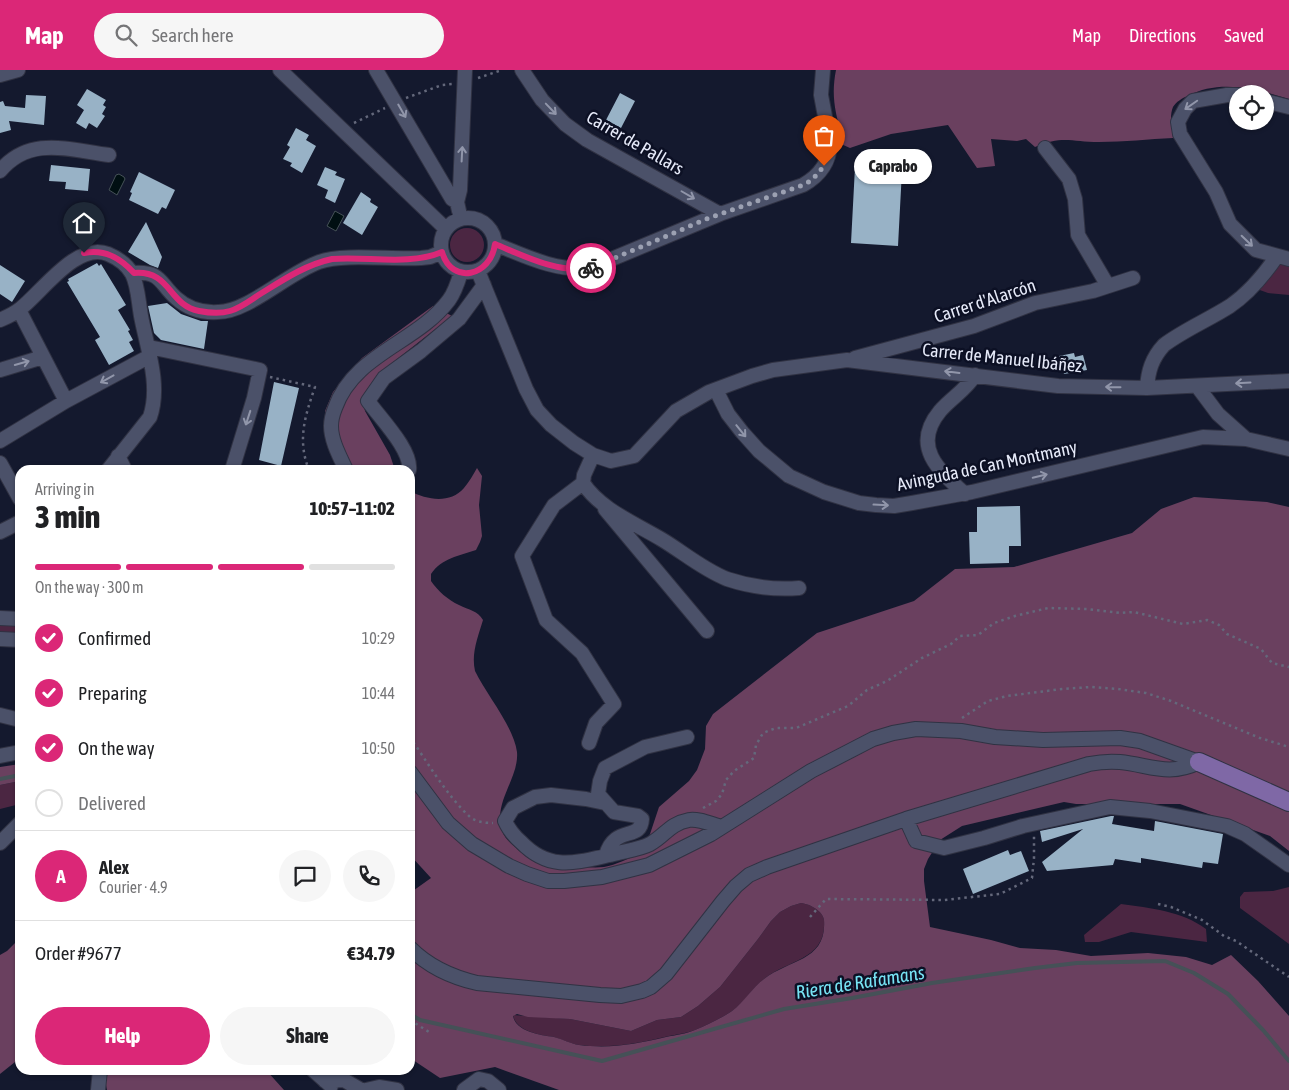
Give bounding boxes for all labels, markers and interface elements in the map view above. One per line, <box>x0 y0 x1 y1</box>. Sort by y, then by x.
search box <box>94 13 444 58</box>
icon: search <box>112 21 140 49</box>
text: Map <box>25 22 64 49</box>
text: Search here <box>152 24 234 46</box>
text: Map <box>1072 25 1101 46</box>
text: Directions <box>1129 25 1196 46</box>
text: Saved <box>1224 25 1264 46</box>
map controls <box>1229 85 1274 130</box>
button: locate <box>1229 85 1274 130</box>
one-way arrow <box>1184 100 1198 110</box>
one-way arrow <box>545 103 557 116</box>
one-way arrow <box>397 104 407 118</box>
street label: Carrer de Pallars <box>583 106 688 179</box>
pin <box>803 115 845 166</box>
icon: bag <box>810 122 838 150</box>
one-way arrow <box>457 146 466 162</box>
callout: Caprabo <box>854 148 932 184</box>
text: Caprabo <box>868 157 918 175</box>
one-way arrow <box>680 191 694 201</box>
pin <box>63 202 105 253</box>
icon: home <box>70 209 98 237</box>
one-way arrow <box>1241 235 1253 247</box>
courier <box>566 243 616 293</box>
icon: bike <box>577 254 605 282</box>
street label: Carrer d'Alarcón <box>931 274 1038 327</box>
street label: Carrer de Manuel Ibáñez <box>921 339 1083 376</box>
one-way arrow <box>13 358 29 368</box>
one-way arrow <box>944 367 960 377</box>
one-way arrow <box>100 375 115 384</box>
one-way arrow <box>1235 379 1251 388</box>
one-way arrow <box>1106 382 1122 392</box>
one-way arrow <box>243 409 252 425</box>
one-way arrow <box>736 424 747 437</box>
street label: Avinguda de Can Montmany <box>895 436 1079 495</box>
one-way arrow <box>1031 471 1047 480</box>
text: Arriving in <box>35 480 95 498</box>
text: 10:57–11:02 <box>309 497 395 519</box>
text: 3 min <box>35 498 100 535</box>
one-way arrow <box>872 500 888 510</box>
text: On the way · 300 m <box>35 578 144 596</box>
icon: check <box>35 624 63 652</box>
text: Confirmed <box>78 627 151 649</box>
text: 10:29 <box>362 629 395 647</box>
icon: check <box>35 679 63 707</box>
text: Preparing <box>78 682 147 704</box>
text: 10:44 <box>362 684 395 702</box>
icon: check <box>35 734 63 762</box>
text: On the way <box>78 737 155 759</box>
text: 10:50 <box>362 739 395 757</box>
text: Delivered <box>78 792 146 814</box>
button: chat <box>279 850 331 902</box>
button: phone <box>343 850 395 902</box>
text: Alex <box>99 856 129 878</box>
text: A <box>56 865 66 887</box>
text: Courier · 4.9 <box>99 878 168 896</box>
text: Order #9677 <box>35 942 122 964</box>
text: €34.79 <box>347 942 395 964</box>
water label: Riera de Rafamans <box>794 961 926 1003</box>
button: Help <box>35 1007 210 1065</box>
button: Share <box>220 1007 395 1065</box>

